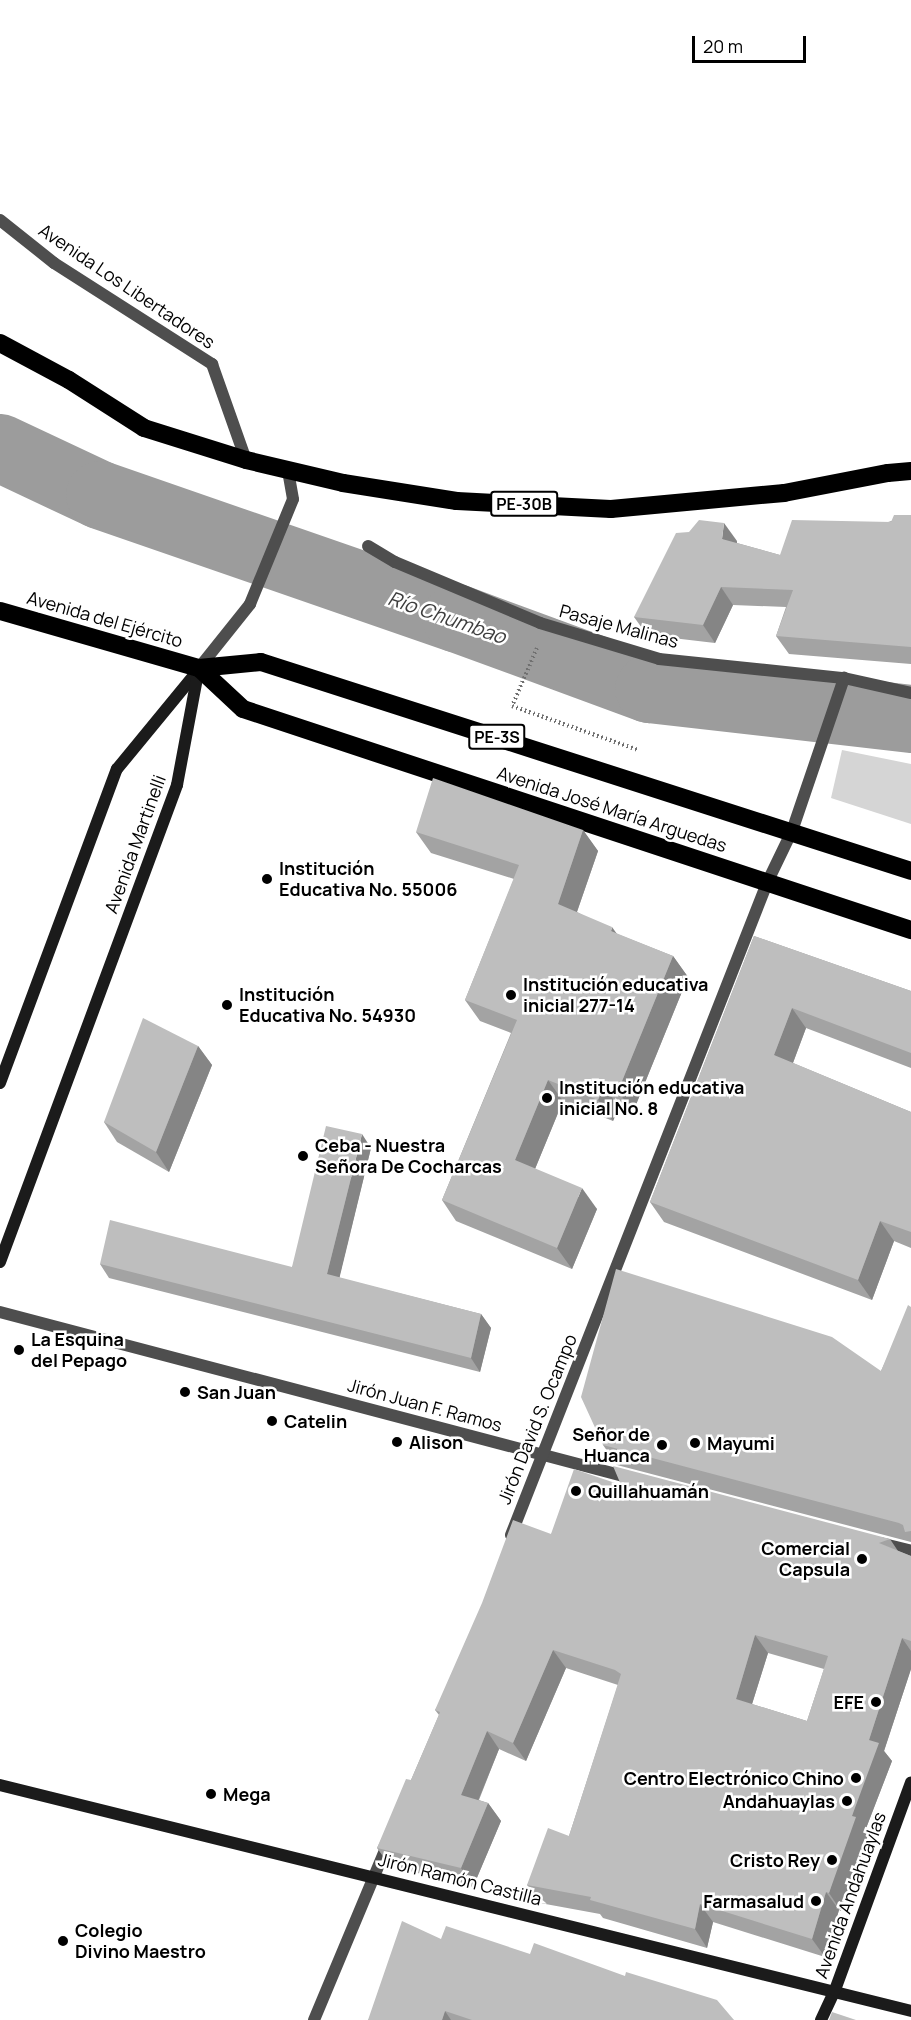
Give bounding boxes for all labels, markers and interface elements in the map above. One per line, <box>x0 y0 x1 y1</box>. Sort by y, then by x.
scale bar <box>695 24 809 62</box>
text: 20 m <box>703 34 743 58</box>
street label: Avenida Los Libertadores <box>35 219 219 353</box>
road number: PE-30B <box>490 491 558 517</box>
street label: Avenida del Ejército <box>25 586 185 652</box>
water label: Río Chumbao <box>385 586 509 648</box>
street label: Pasaje Malinas <box>557 600 681 652</box>
road number: PE-3S <box>467 724 527 750</box>
street label: Avenida José María Arguedas <box>494 762 730 856</box>
street label: Avenida Martinelli <box>100 772 170 916</box>
place label: Institución Educativa No. 55006 <box>279 858 457 900</box>
marker: Institución Educativa No. 55006 <box>260 872 274 886</box>
place label: Institución educativa inicial 277-14 <box>523 974 708 1016</box>
place label: Institución Educativa No. 54930 <box>239 984 416 1026</box>
marker: Institución educativa inicial 277-14 <box>504 988 518 1002</box>
marker: Institución Educativa No. 54930 <box>220 998 234 1012</box>
place label: Institución educativa inicial No. 8 <box>559 1077 744 1120</box>
marker: Institución educativa inicial No. 8 <box>540 1091 554 1105</box>
place label: Ceba - Nuestra Señora De Cocharcas <box>315 1135 502 1178</box>
marker: Ceba - Nuestra Señora De Cocharcas <box>296 1149 310 1163</box>
place label: La Esquina del Pepago <box>31 1329 127 1372</box>
street label: Jirón David S. Ocampo <box>493 1331 581 1507</box>
marker: La Esquina del Pepago <box>12 1343 26 1357</box>
street label: Jirón Juan F. Ramos <box>345 1374 505 1436</box>
place label: San Juan <box>197 1381 276 1403</box>
marker: San Juan <box>178 1385 192 1399</box>
place label: Catelin <box>284 1410 347 1432</box>
marker: Catelin <box>265 1414 279 1428</box>
place label: Señor de Huanca <box>572 1424 650 1466</box>
place label: Alison <box>409 1431 463 1453</box>
place label: Mayumi <box>707 1432 775 1454</box>
marker: Alison <box>390 1435 404 1449</box>
marker: Mayumi <box>688 1436 702 1450</box>
marker: Señor de Huanca <box>655 1438 669 1452</box>
place label: Quillahuamán <box>588 1480 709 1502</box>
marker: Quillahuamán <box>569 1484 583 1498</box>
place label: Comercial Capsula <box>761 1538 850 1580</box>
marker: Comercial Capsula <box>855 1552 869 1566</box>
place label: EFE <box>834 1691 864 1713</box>
marker: EFE <box>869 1695 883 1709</box>
place label: Centro Electrónico Chino <box>624 1767 844 1789</box>
marker: Centro Electrónico Chino <box>849 1771 863 1785</box>
place label: Mega <box>223 1783 271 1805</box>
marker: Mega <box>204 1787 218 1801</box>
place label: Andahuaylas <box>723 1790 835 1812</box>
marker: Andahuaylas <box>840 1794 854 1808</box>
street label: Avenida Andahuaylas <box>810 1809 890 1981</box>
street label: Jirón Ramón Castilla <box>376 1848 544 1910</box>
place label: Cristo Rey <box>730 1849 820 1871</box>
marker: Cristo Rey <box>825 1853 839 1867</box>
place label: Farmasalud <box>703 1890 804 1912</box>
marker: Farmasalud <box>809 1894 823 1908</box>
place label: Colegio Divino Maestro <box>75 1920 206 1962</box>
marker: Colegio Divino Maestro <box>56 1934 70 1948</box>

